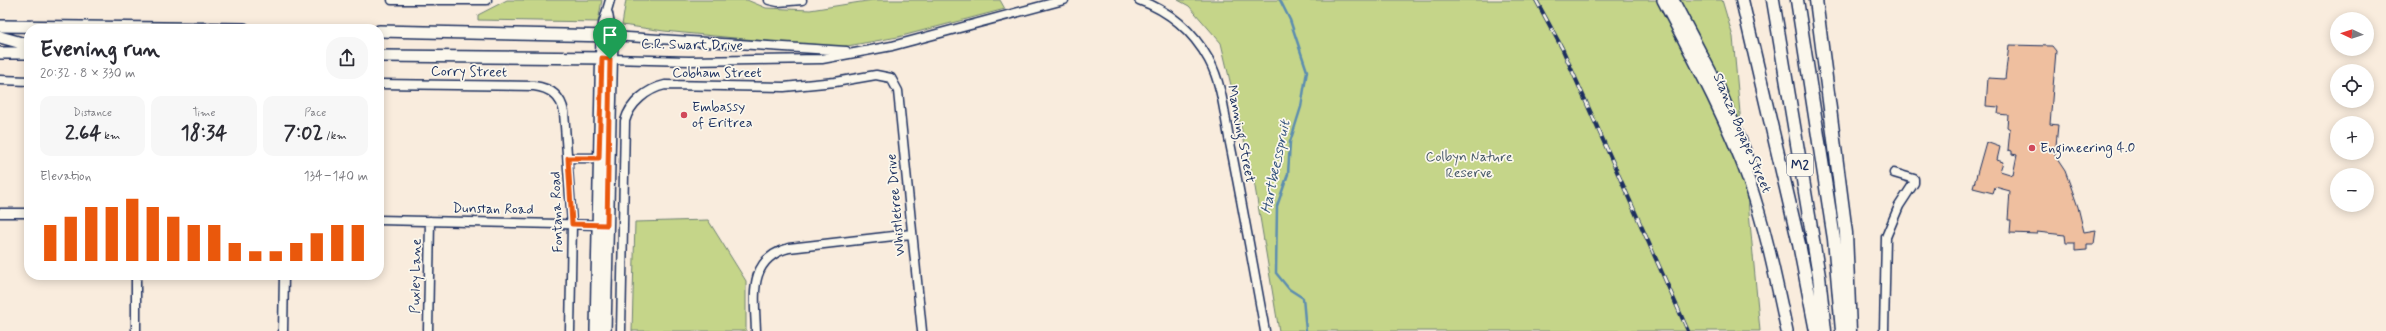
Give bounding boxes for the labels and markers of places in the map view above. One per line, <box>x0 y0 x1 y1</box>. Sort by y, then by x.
pin <box>593 18 627 59</box>
place label: Embassy of Eritrea <box>692 98 753 132</box>
marker: Embassy of Eritrea <box>679 110 689 120</box>
place label: Engineering 4.0 <box>2040 139 2136 159</box>
marker: Engineering 4.0 <box>2027 143 2037 153</box>

